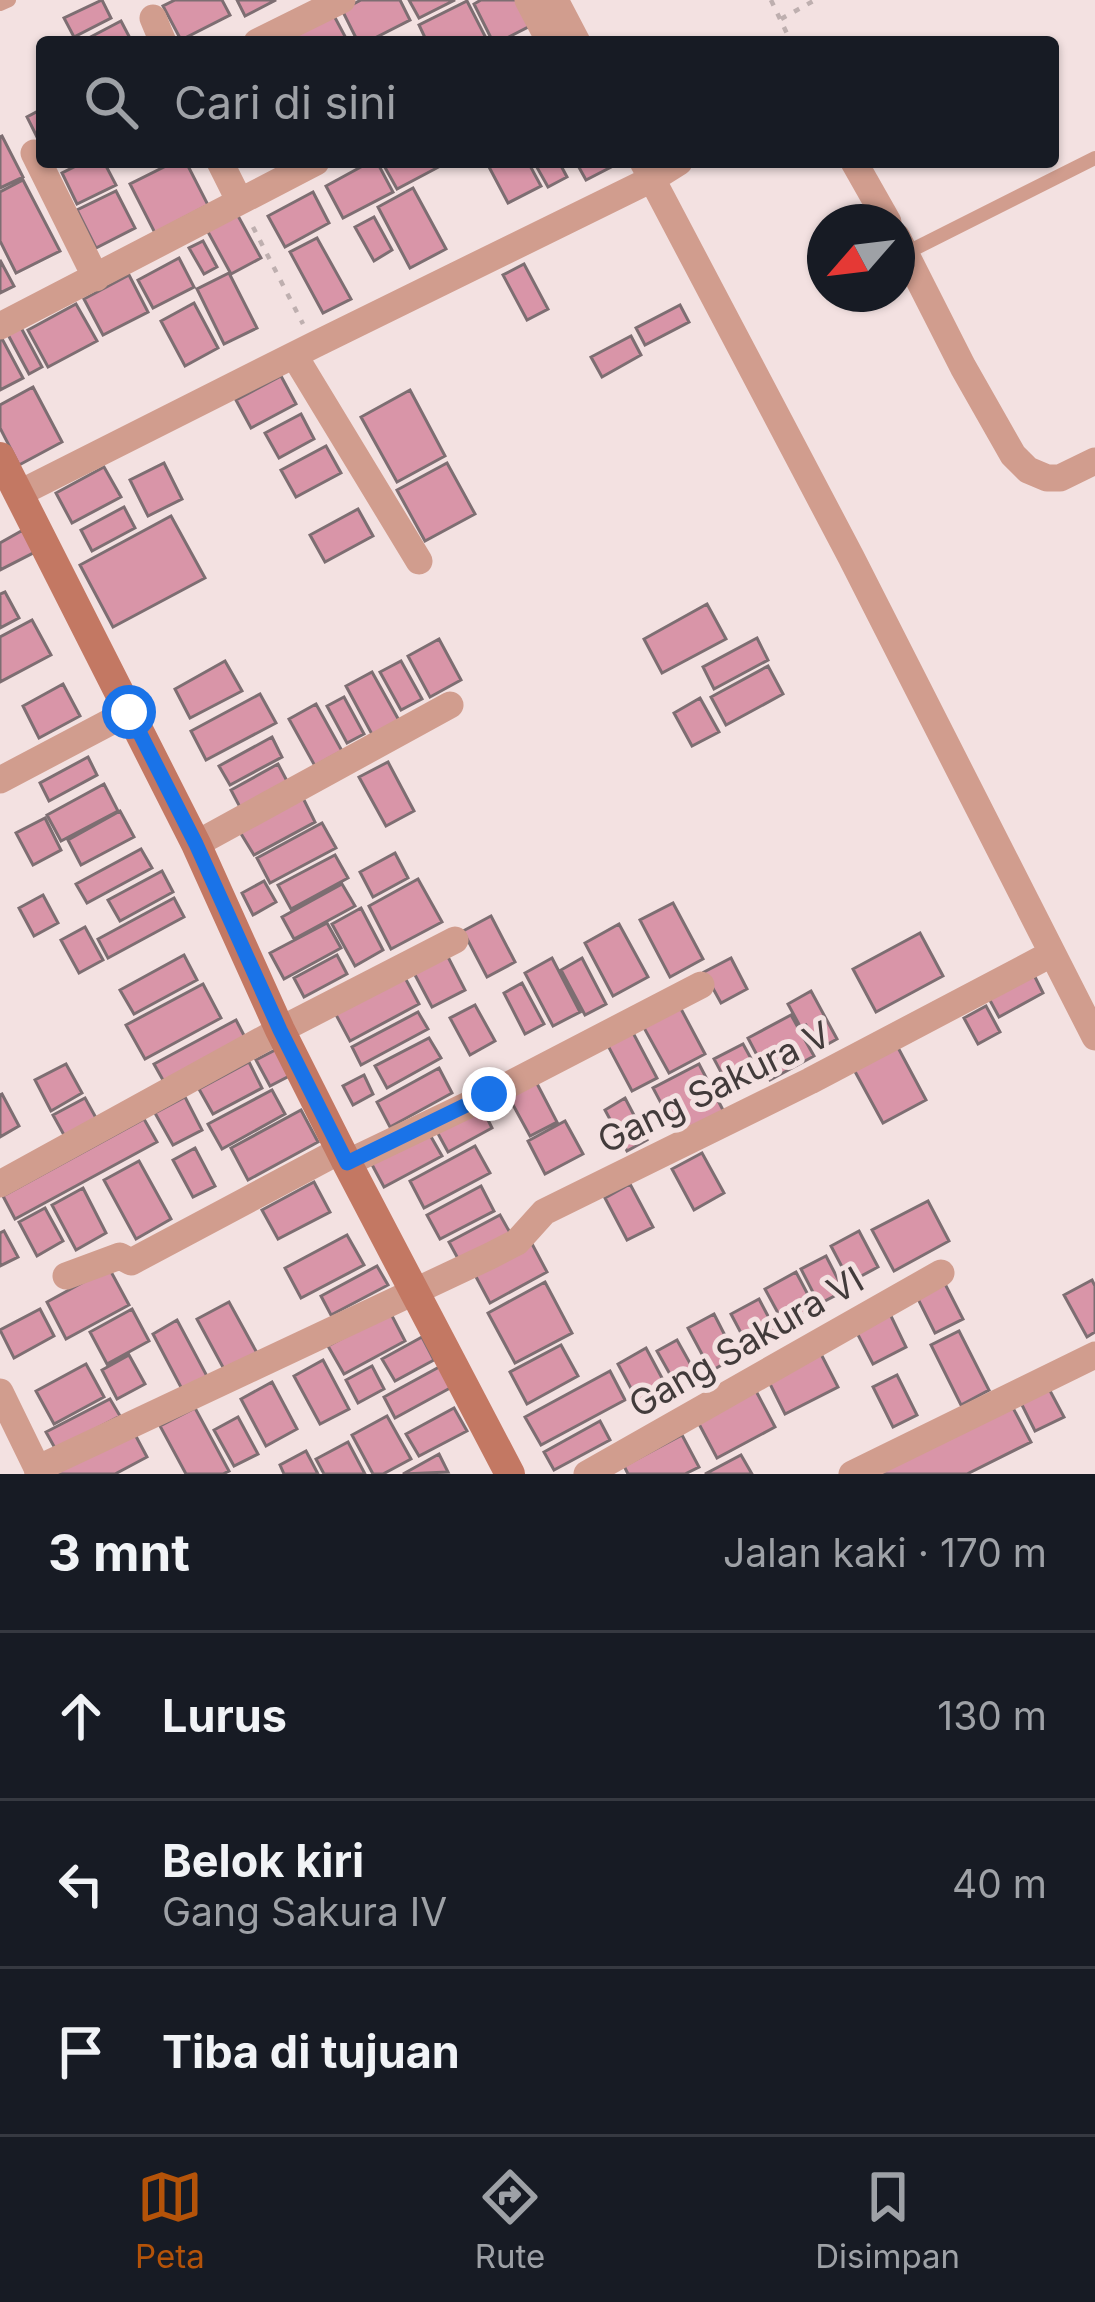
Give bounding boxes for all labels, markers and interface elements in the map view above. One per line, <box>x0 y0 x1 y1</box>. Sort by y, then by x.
search box <box>36 36 1059 168</box>
icon: search <box>78 69 144 135</box>
text: Cari di sini <box>174 75 397 130</box>
north arrow <box>807 204 915 312</box>
route start <box>102 685 156 739</box>
street label: Gang Sakura V <box>590 1012 838 1162</box>
route end <box>462 1067 516 1121</box>
street label: Gang Sakura VI <box>621 1257 871 1427</box>
text: 3 mnt <box>48 1522 190 1583</box>
text: Jalan kaki · 170 m <box>723 1529 1047 1576</box>
icon: ahead <box>48 1683 114 1749</box>
text: Lurus <box>162 1688 287 1743</box>
text: 130 m <box>937 1692 1047 1739</box>
text: Belok kiri <box>162 1833 364 1888</box>
icon: left <box>48 1851 114 1917</box>
text: 40 m <box>952 1860 1047 1907</box>
text: Gang Sakura IV <box>162 1888 447 1935</box>
icon: arrive <box>48 2019 114 2085</box>
text: Tiba di tujuan <box>162 2024 460 2079</box>
tab: Peta <box>135 2164 205 2276</box>
tab: Rute <box>475 2164 545 2276</box>
tab: Disimpan <box>815 2164 960 2276</box>

